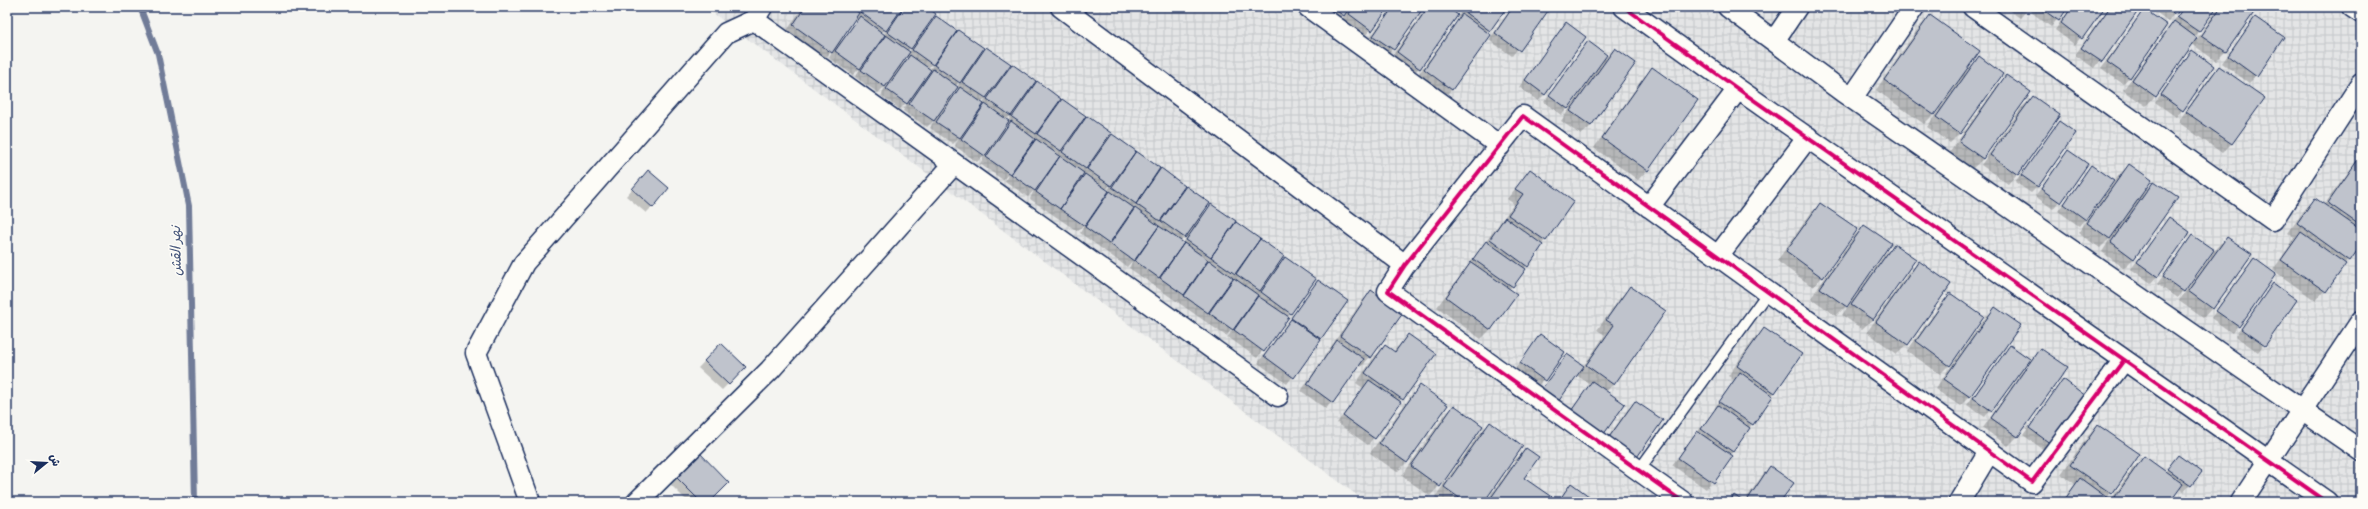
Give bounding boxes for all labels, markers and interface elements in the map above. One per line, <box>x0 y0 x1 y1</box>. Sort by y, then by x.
water label: نهر القش <box>169 224 187 276</box>
north arrow <box>26 443 66 483</box>
text: ش <box>46 453 61 468</box>

